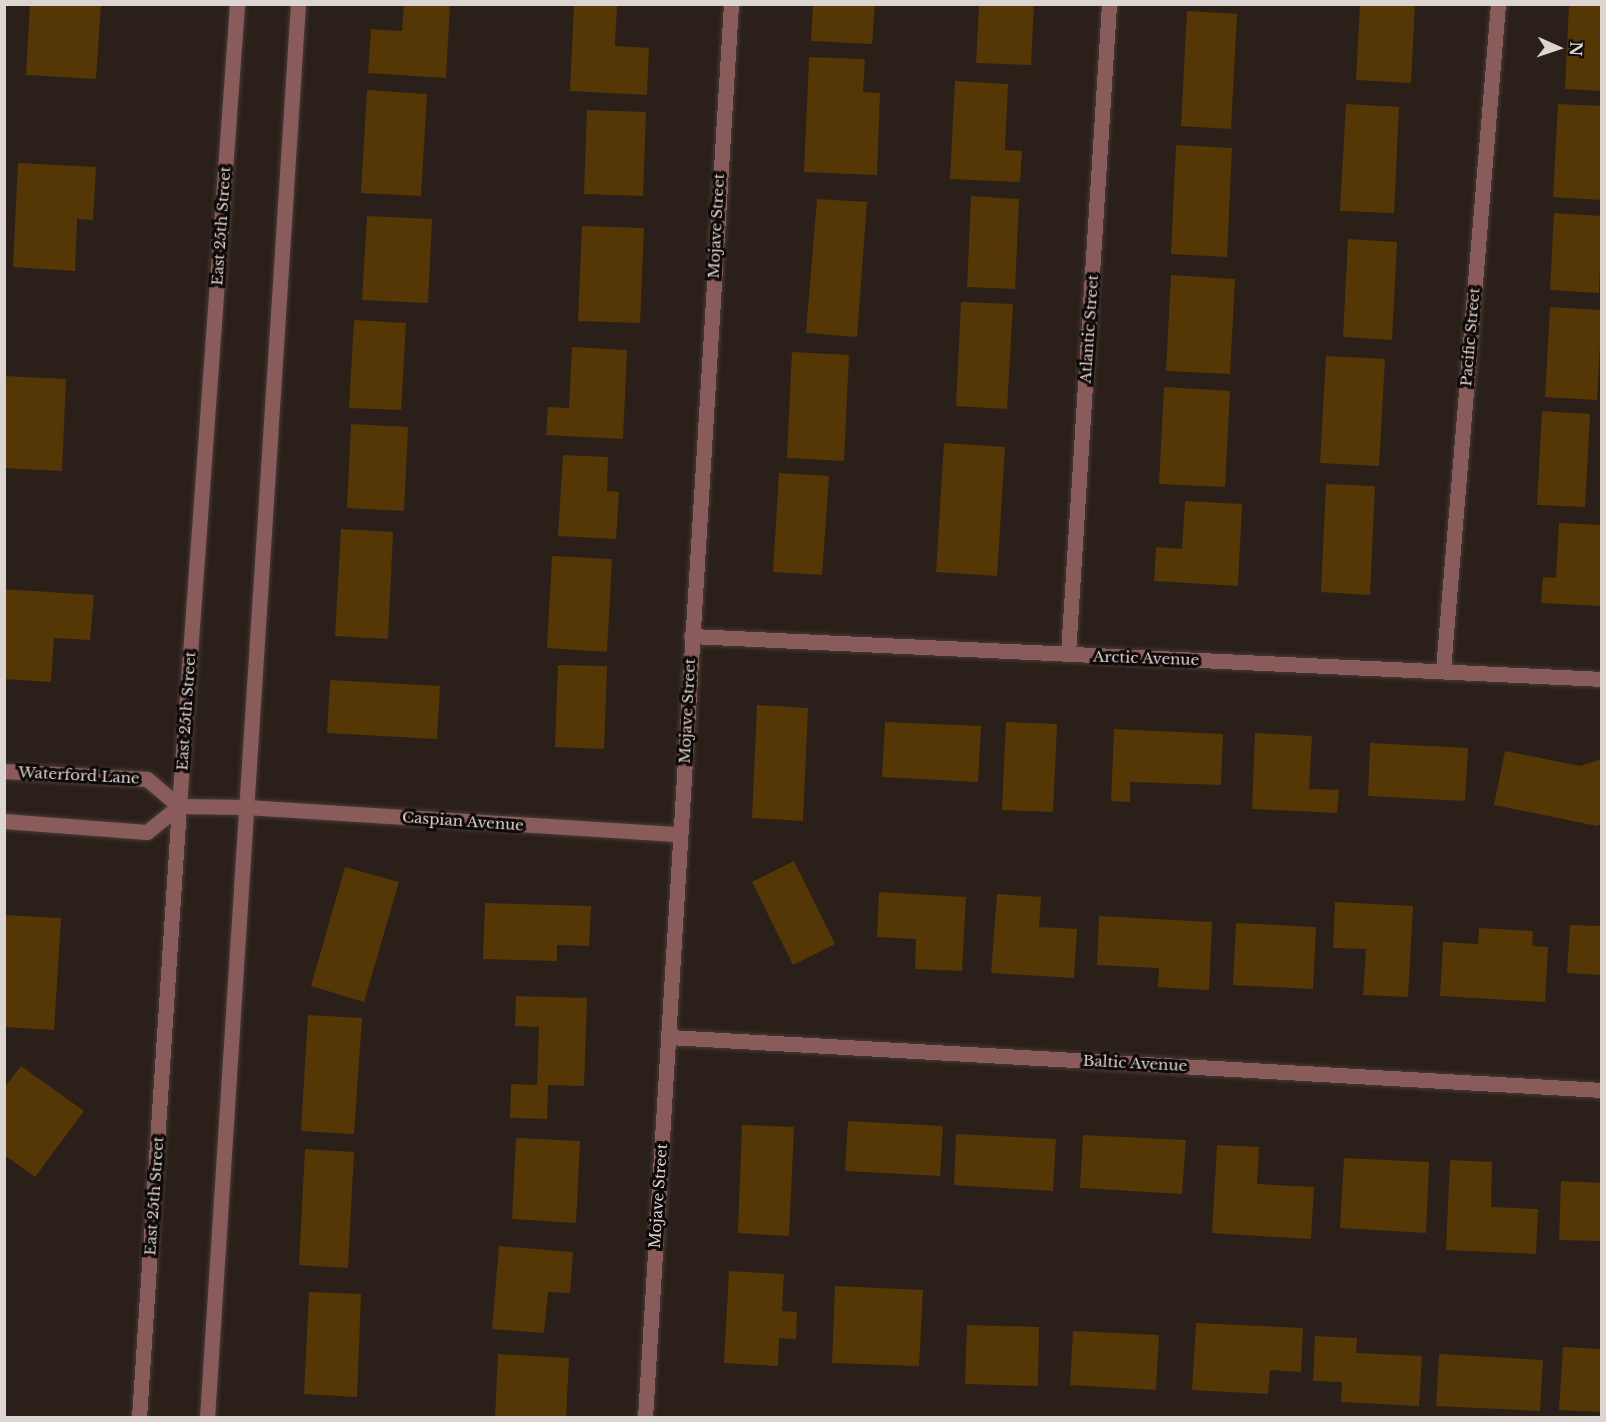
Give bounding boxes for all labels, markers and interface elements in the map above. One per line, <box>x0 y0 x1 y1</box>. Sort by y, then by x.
north arrow <box>1528 18 1588 78</box>
text: N <box>1566 41 1586 57</box>
street label: East 25th Street <box>208 166 234 286</box>
street label: Mojave Street <box>704 173 728 279</box>
street label: Atlantic Street <box>1076 274 1102 384</box>
street label: Pacific Street <box>1457 287 1483 387</box>
street label: Arctic Avenue <box>1092 647 1200 669</box>
street label: East 25th Street <box>173 651 199 771</box>
street label: Mojave Street <box>675 658 699 764</box>
street label: Waterford Lane <box>18 763 140 787</box>
street label: Caspian Avenue <box>401 808 525 834</box>
street label: Baltic Avenue <box>1082 1051 1188 1075</box>
street label: East 25th Street <box>141 1136 167 1256</box>
street label: Mojave Street <box>645 1143 671 1249</box>

